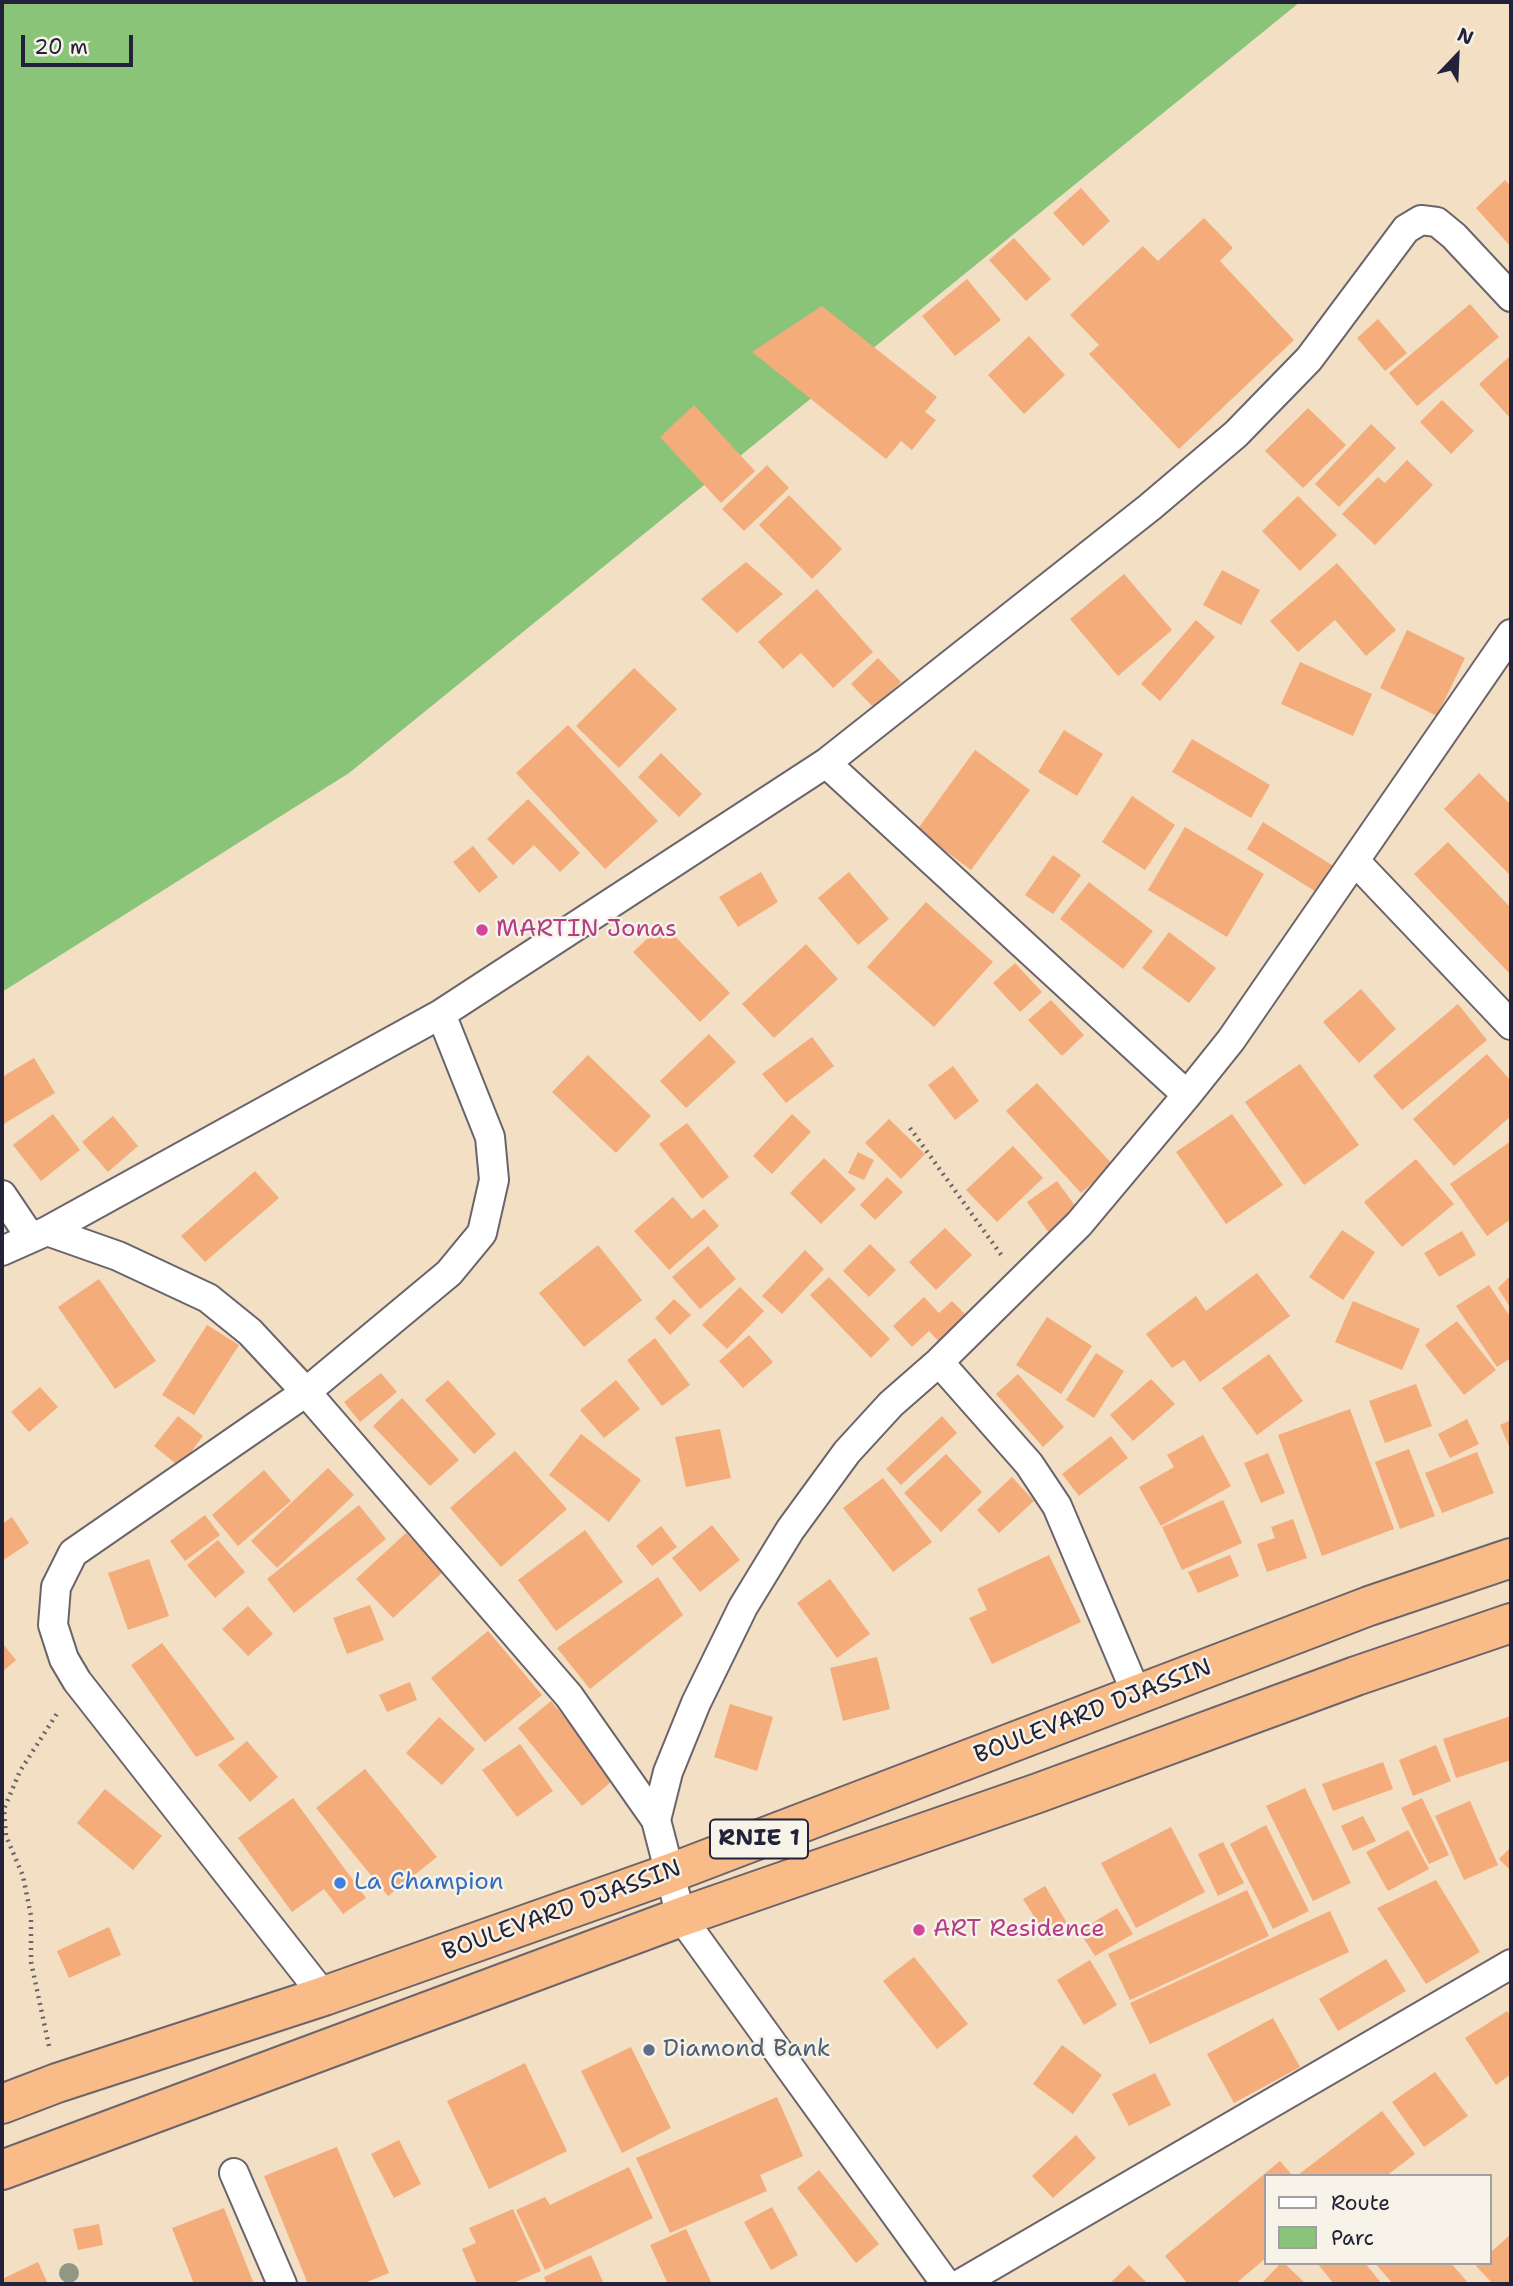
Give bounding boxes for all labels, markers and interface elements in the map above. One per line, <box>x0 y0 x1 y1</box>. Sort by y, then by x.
scale bar <box>24 21 136 65</box>
north arrow <box>1422 21 1492 91</box>
text: N <box>1454 22 1477 51</box>
text: 20 m <box>34 33 88 61</box>
place label: MARTIN Jonas <box>496 916 677 944</box>
marker: MARTIN Jonas <box>474 922 490 938</box>
street label: BOULEVARD DJASSIN <box>970 1653 1216 1771</box>
road number: RNIE 1 <box>710 1820 808 1858</box>
street label: BOULEVARD DJASSIN <box>439 1854 685 1968</box>
place label: La Champion <box>354 1869 504 1897</box>
marker: La Champion <box>332 1875 348 1891</box>
place label: ART Residence <box>933 1916 1105 1944</box>
marker: ART Residence <box>911 1922 927 1938</box>
place label: Diamond Bank <box>663 2036 831 2064</box>
marker: Diamond Bank <box>641 2042 657 2058</box>
legend <box>1264 2174 1492 2265</box>
text: Route <box>1331 2189 1390 2217</box>
text: Parc <box>1331 2224 1374 2252</box>

